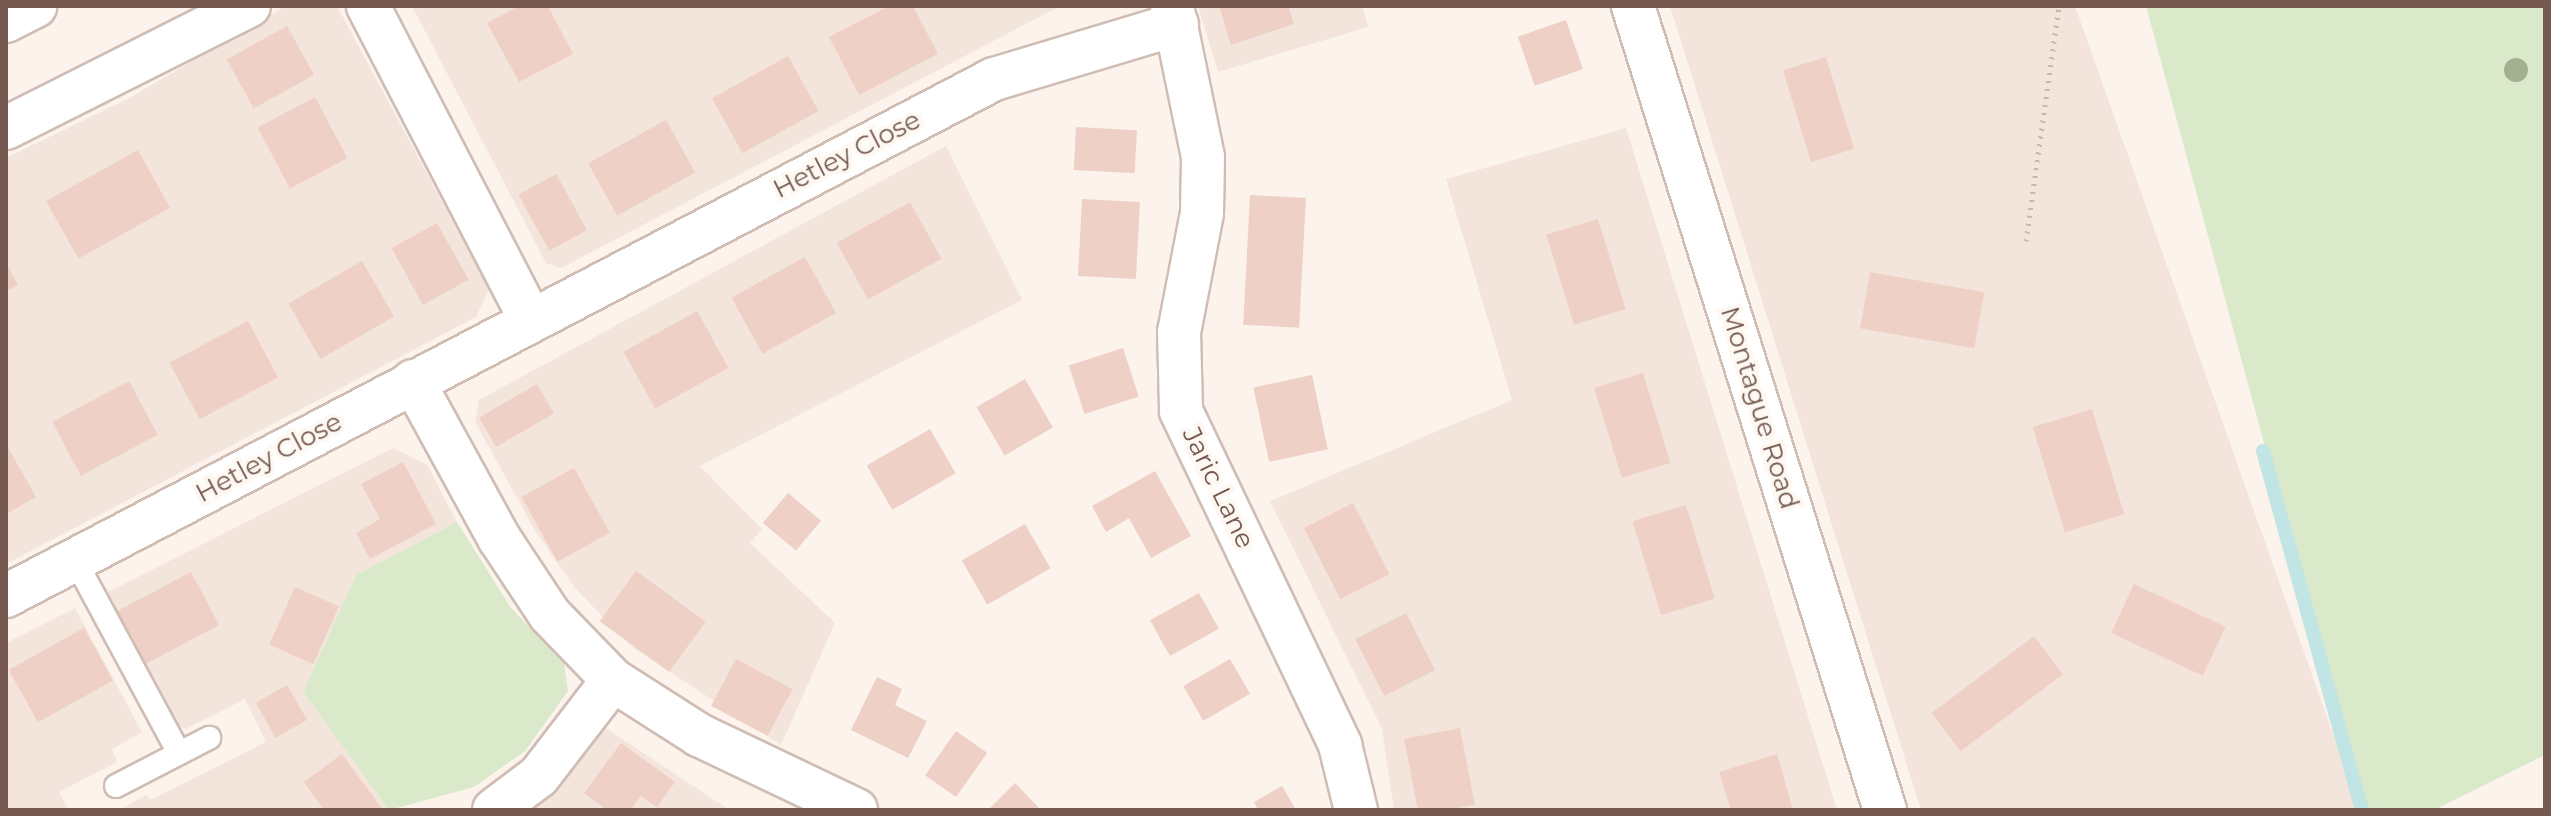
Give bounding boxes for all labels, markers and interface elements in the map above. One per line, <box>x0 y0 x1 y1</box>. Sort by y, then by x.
street label: Hetley Close <box>768 105 926 205</box>
street label: Montague Road <box>1713 303 1805 513</box>
street label: Hetley Close <box>191 406 347 510</box>
street label: Jaric Lane <box>1175 422 1261 554</box>

